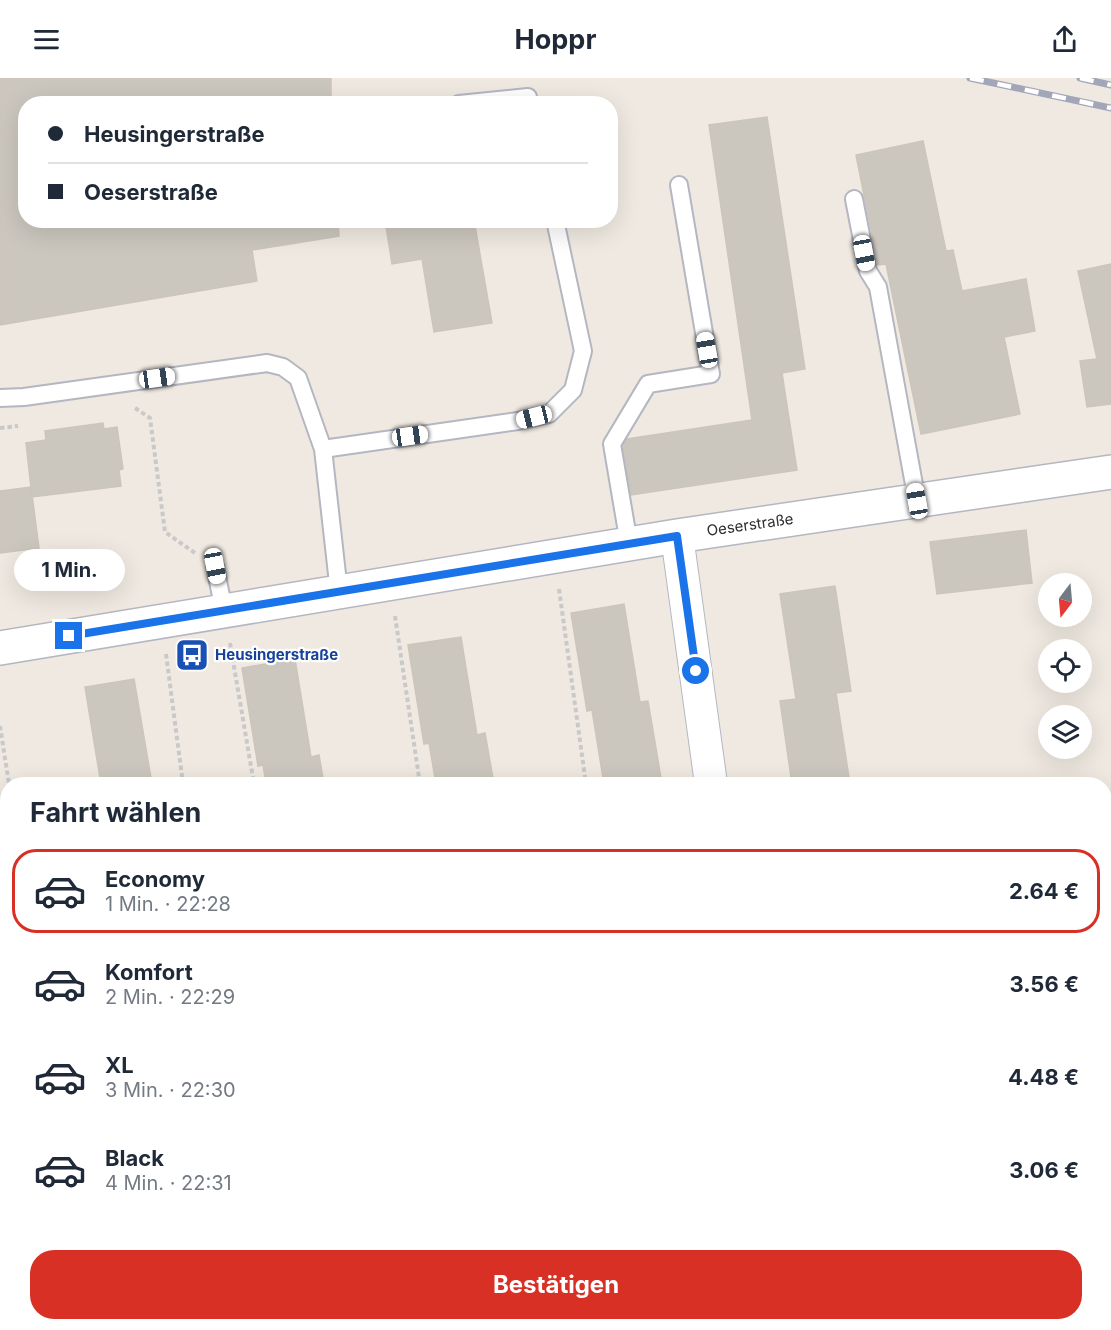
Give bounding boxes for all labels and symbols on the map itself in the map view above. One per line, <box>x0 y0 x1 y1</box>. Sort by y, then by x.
car <box>852 234 876 272</box>
car <box>695 331 719 369</box>
car <box>138 367 176 389</box>
car <box>514 404 554 430</box>
car <box>391 425 429 447</box>
car <box>905 482 929 520</box>
street label: Oeserstraße <box>705 509 795 540</box>
car <box>203 547 227 585</box>
callout: 1 Min. <box>14 549 124 591</box>
north arrow <box>1038 573 1092 627</box>
route end <box>55 622 82 649</box>
bus stop icon: Heusingerstraße <box>174 637 210 673</box>
place label: Heusingerstraße <box>215 645 338 664</box>
route start <box>682 657 709 684</box>

